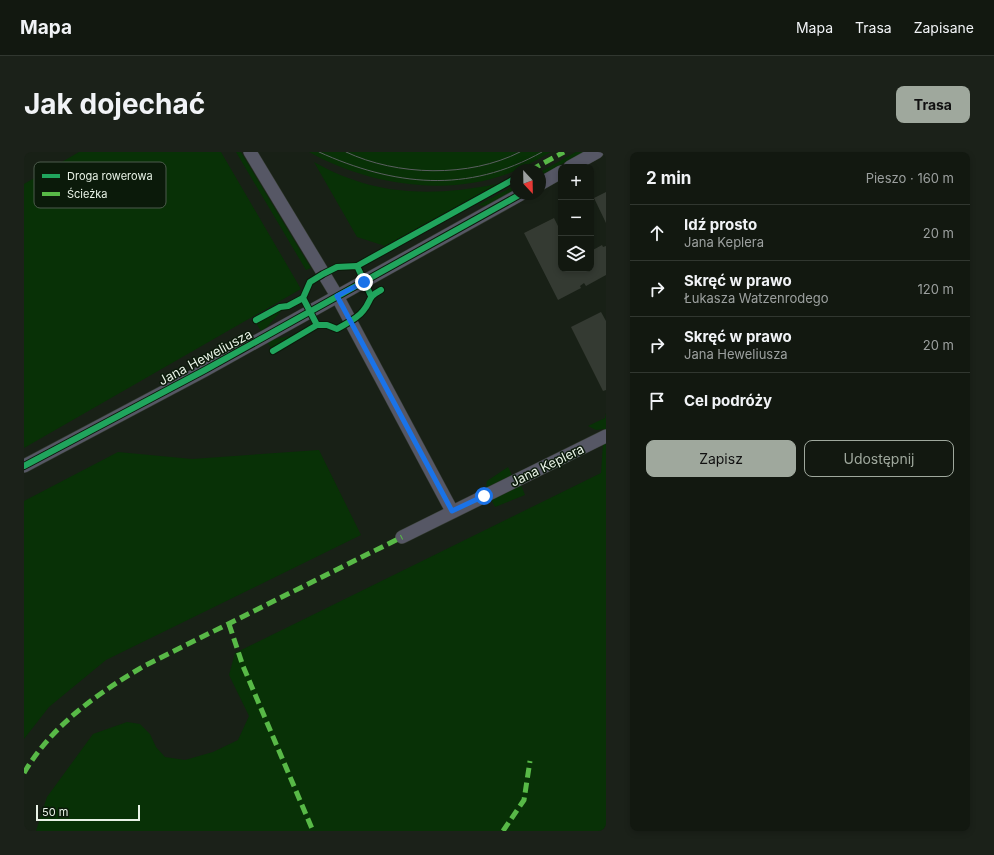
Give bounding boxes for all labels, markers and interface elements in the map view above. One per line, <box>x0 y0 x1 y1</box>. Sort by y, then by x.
text: Mapa <box>20 16 72 39</box>
text: Mapa <box>796 19 833 36</box>
text: Trasa <box>855 19 892 36</box>
text: Zapisane <box>914 19 974 36</box>
button: Trasa <box>896 86 970 123</box>
text: Jak dojechać <box>24 87 205 121</box>
legend <box>34 162 166 208</box>
north arrow <box>510 164 546 200</box>
map controls <box>558 164 594 272</box>
button: + <box>558 164 594 200</box>
text: 2 min <box>646 168 691 188</box>
text: Droga rowerowa <box>67 169 153 183</box>
text: Pieszo · 160 m <box>866 170 954 186</box>
text: Ścieżka <box>67 187 108 201</box>
button: − <box>558 200 594 236</box>
text: Idź prosto <box>684 215 757 234</box>
icon: ahead <box>646 222 668 244</box>
text: 20 m <box>923 225 954 241</box>
text: Jana Keplera <box>684 234 764 250</box>
button: layers <box>558 236 594 272</box>
text: Skręć w prawo <box>684 271 792 290</box>
route end <box>355 273 373 291</box>
icon: right <box>646 278 668 300</box>
text: 120 m <box>918 281 954 297</box>
text: Łukasza Watzenrodego <box>684 290 829 306</box>
street label: Jana Heweliusza <box>155 326 255 388</box>
text: Skręć w prawo <box>684 327 792 346</box>
icon: right <box>646 334 668 356</box>
text: 20 m <box>923 337 954 353</box>
text: Jana Heweliusza <box>684 346 788 362</box>
icon: arrive <box>646 390 668 412</box>
text: Cel podróży <box>684 391 772 410</box>
street label: Jana Keplera <box>508 440 586 490</box>
button: Zapisz <box>646 440 796 477</box>
button: Udostępnij <box>804 440 954 477</box>
route start <box>475 487 493 505</box>
scale bar <box>36 803 140 822</box>
text: 50 m <box>42 805 68 819</box>

